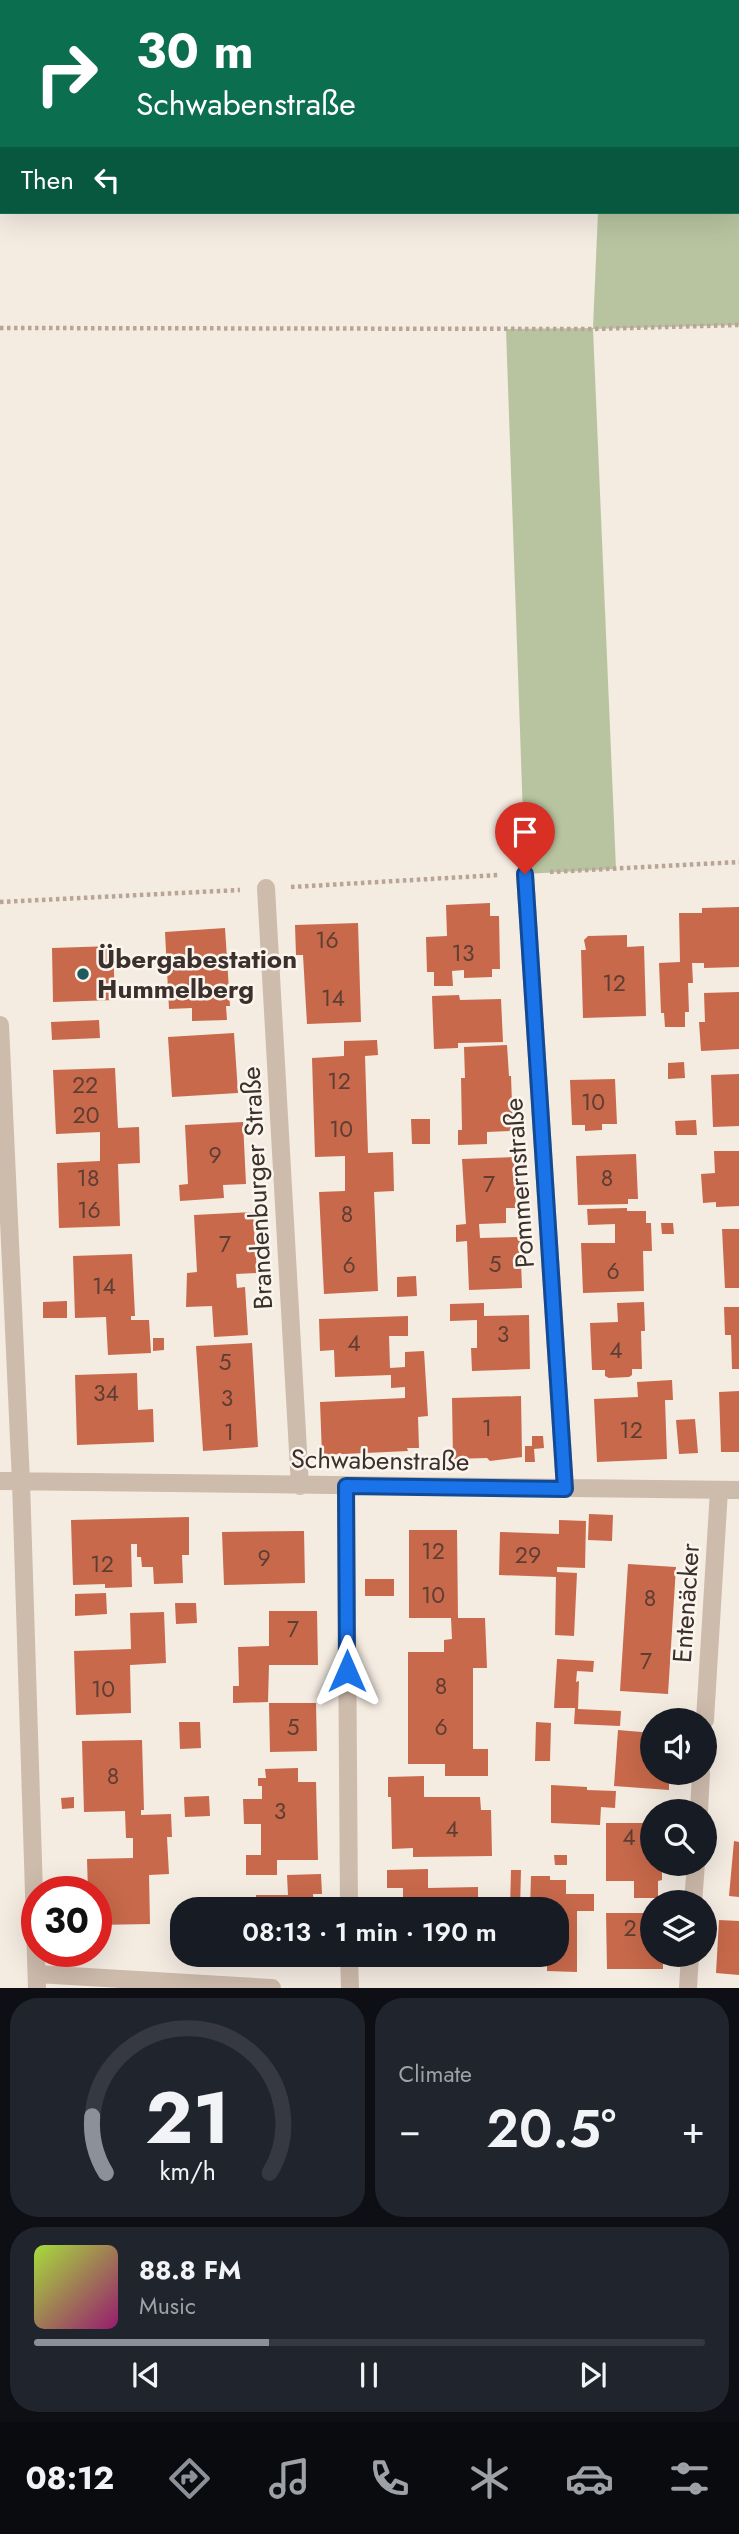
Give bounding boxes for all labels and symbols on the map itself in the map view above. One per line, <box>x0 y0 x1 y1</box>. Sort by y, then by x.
pin <box>495 802 555 874</box>
house number: 16 <box>315 923 339 957</box>
house number: 13 <box>452 936 474 970</box>
place label: Übergabestation Hummelberg <box>97 940 297 1008</box>
marker: Übergabestation Hummelberg <box>75 966 91 982</box>
house number: 12 <box>602 966 626 1000</box>
house number: 14 <box>321 981 345 1015</box>
house number: 12 <box>327 1064 351 1098</box>
street label: Brandenburger Straße <box>232 1065 282 1311</box>
house number: 22 <box>72 1068 98 1102</box>
house number: 10 <box>581 1085 605 1119</box>
street label: Pommernstraße <box>494 1097 544 1269</box>
house number: 20 <box>73 1098 99 1132</box>
house number: 10 <box>329 1112 353 1146</box>
house number: 9 <box>208 1138 222 1172</box>
house number: 18 <box>77 1161 99 1195</box>
house number: 8 <box>601 1161 613 1195</box>
house number: 7 <box>483 1167 495 1201</box>
house number: 16 <box>77 1193 101 1227</box>
house number: 8 <box>341 1197 353 1231</box>
house number: 7 <box>219 1227 231 1261</box>
house number: 5 <box>489 1247 502 1281</box>
house number: 6 <box>342 1248 356 1282</box>
house number: 6 <box>606 1254 620 1288</box>
house number: 14 <box>92 1269 116 1303</box>
house number: 3 <box>497 1317 509 1351</box>
house number: 4 <box>347 1326 361 1360</box>
house number: 4 <box>609 1333 623 1367</box>
house number: 5 <box>219 1345 232 1379</box>
house number: 34 <box>93 1376 119 1410</box>
house number: 3 <box>221 1381 233 1415</box>
house number: 1 <box>482 1411 492 1445</box>
house number: 12 <box>619 1413 643 1447</box>
house number: 1 <box>224 1415 234 1449</box>
street label: Schwabenstraße <box>290 1439 470 1481</box>
house number: 12 <box>421 1534 445 1568</box>
house number: 29 <box>515 1538 541 1572</box>
house number: 9 <box>257 1541 271 1575</box>
street label: Entenäcker <box>663 1542 709 1664</box>
house number: 12 <box>90 1547 114 1581</box>
house number: 10 <box>421 1578 445 1612</box>
house number: 8 <box>644 1581 656 1615</box>
house number: 7 <box>287 1612 299 1646</box>
position arrow <box>310 1634 384 1708</box>
house number: 7 <box>640 1644 652 1678</box>
house number: 8 <box>435 1669 447 1703</box>
house number: 10 <box>91 1672 115 1706</box>
house number: 5 <box>287 1710 300 1744</box>
house number: 6 <box>434 1710 448 1744</box>
house number: 8 <box>107 1759 119 1793</box>
house number: 3 <box>274 1794 286 1828</box>
house number: 4 <box>445 1812 459 1846</box>
house number: 4 <box>622 1820 636 1854</box>
speed limit sign: 30 <box>21 1876 112 1967</box>
house number: 2 <box>623 1911 637 1945</box>

